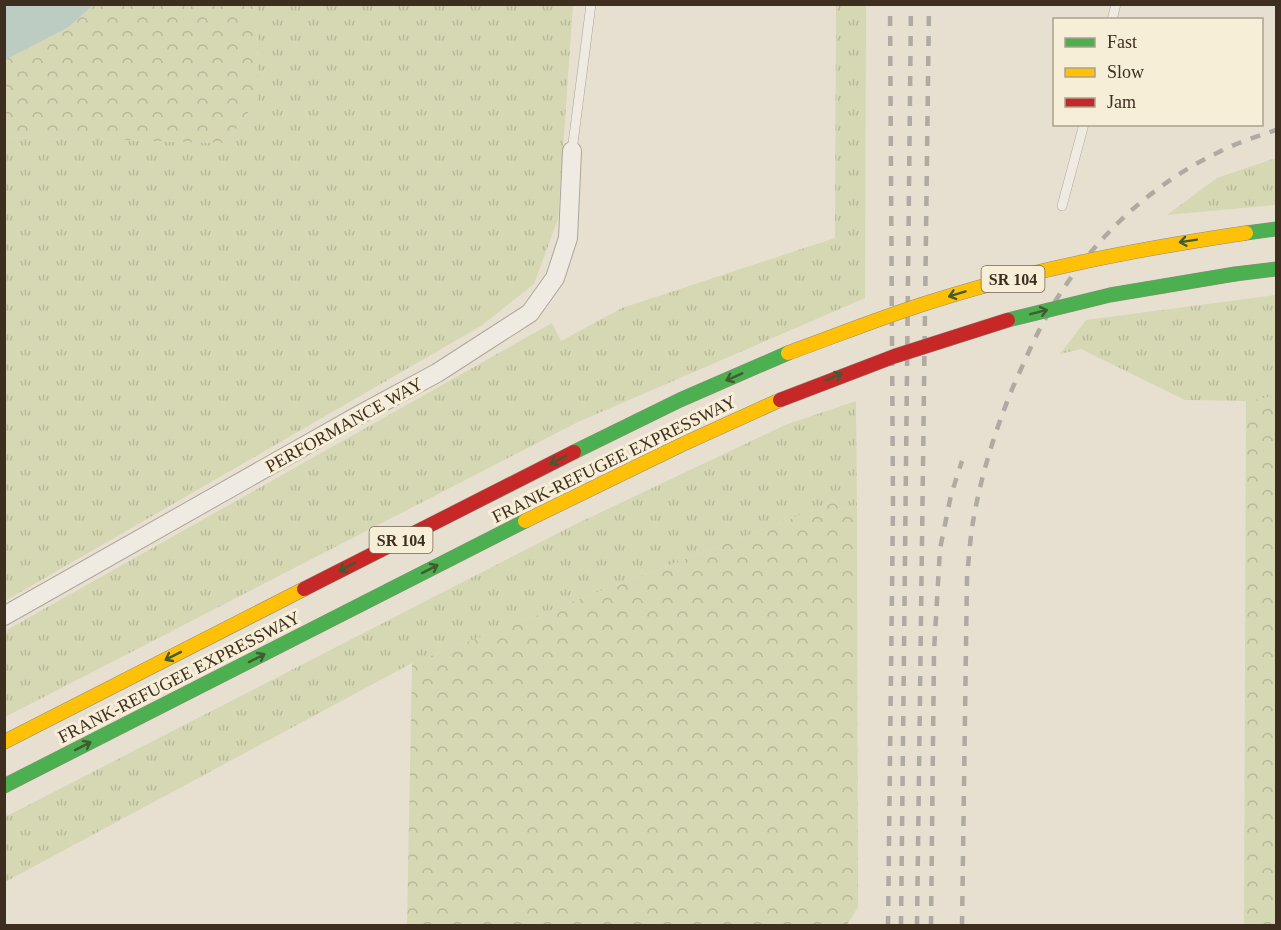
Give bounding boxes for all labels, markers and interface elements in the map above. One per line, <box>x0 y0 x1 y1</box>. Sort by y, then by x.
legend <box>1053 18 1263 126</box>
text: Fast <box>1107 32 1137 52</box>
text: Slow <box>1107 62 1144 82</box>
text: Jam <box>1107 92 1136 112</box>
one-way arrow <box>1178 236 1198 247</box>
road number: SR 104 <box>982 266 1044 292</box>
one-way arrow <box>948 289 967 300</box>
one-way arrow <box>1030 306 1049 318</box>
one-way arrow <box>726 371 744 383</box>
one-way arrow <box>824 371 843 382</box>
street label: PERFORMANCE WAY <box>262 373 426 477</box>
street label: FRANK-REFUGEE EXPRESSWAY <box>489 391 739 527</box>
one-way arrow <box>550 454 567 466</box>
road number: SR 104 <box>370 527 432 553</box>
one-way arrow <box>338 562 356 574</box>
one-way arrow <box>421 562 439 574</box>
street label: FRANK-REFUGEE EXPRESSWAY <box>55 607 303 747</box>
one-way arrow <box>165 651 183 662</box>
one-way arrow <box>247 651 265 663</box>
one-way arrow <box>74 740 92 752</box>

